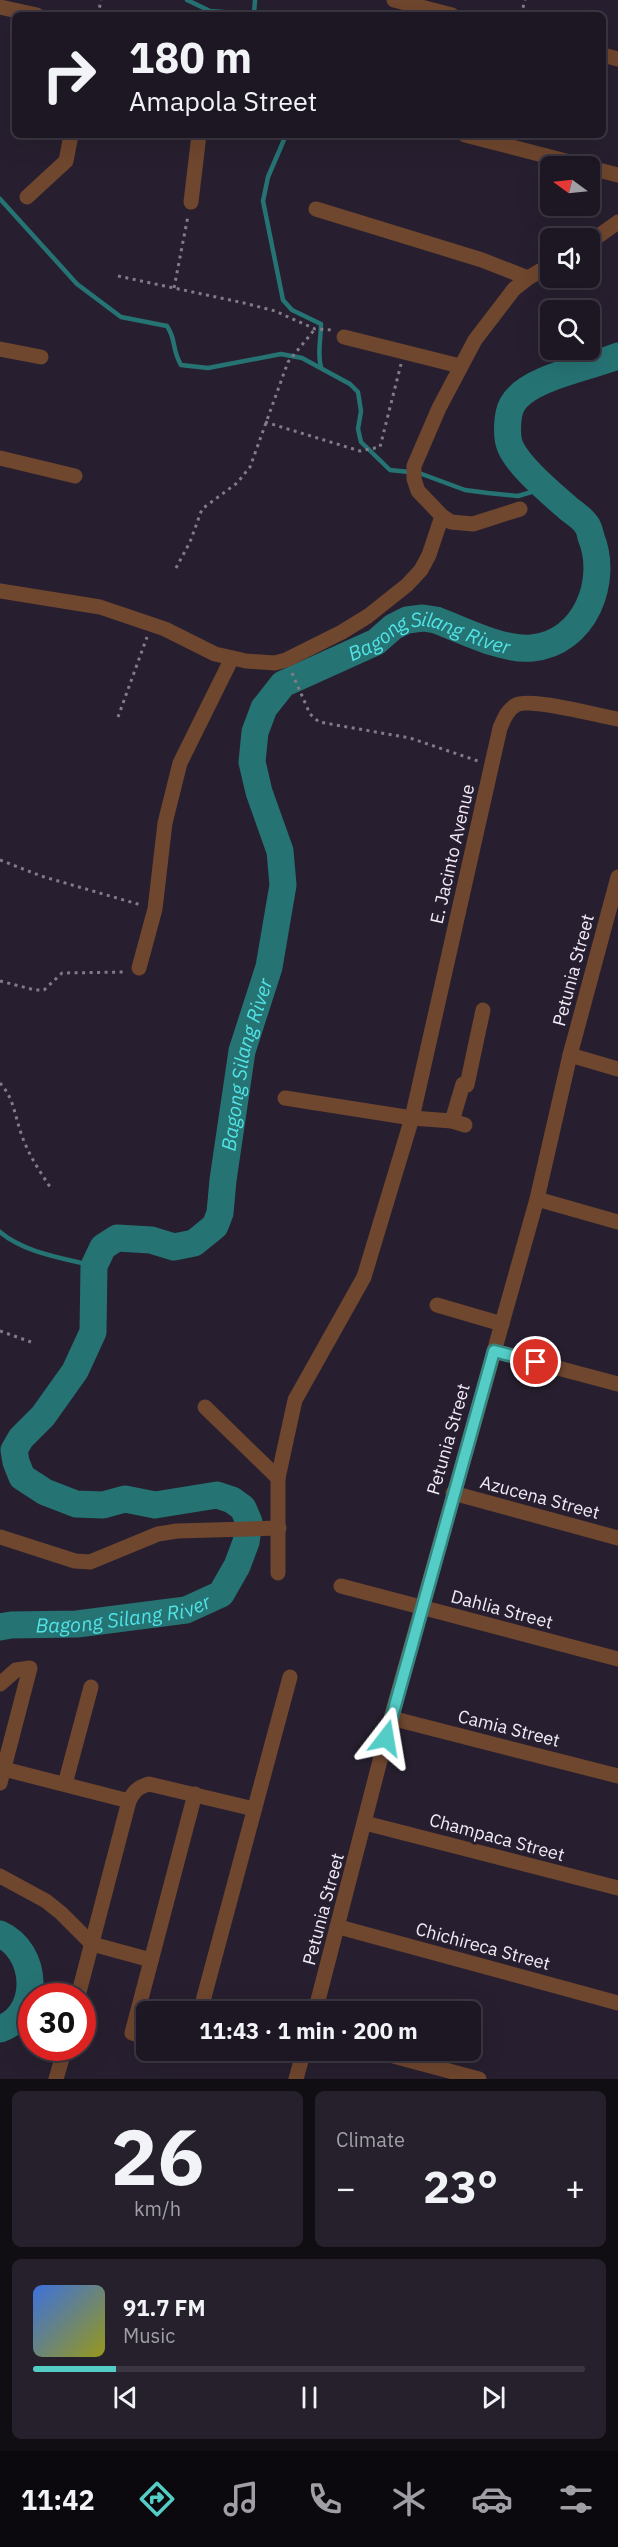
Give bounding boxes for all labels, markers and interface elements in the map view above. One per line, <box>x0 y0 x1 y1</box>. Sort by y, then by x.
text: 180 m <box>129 30 252 85</box>
icon: right <box>30 36 108 114</box>
text: Amapola Street <box>129 83 317 118</box>
north arrow <box>540 156 600 216</box>
map controls <box>540 156 600 360</box>
button: sound <box>540 228 600 288</box>
button: search <box>540 300 600 360</box>
water label: Bagong Silang River <box>343 604 514 667</box>
street label: E. Jacinto Avenue <box>425 782 479 926</box>
street label: Petunia Street <box>547 912 599 1028</box>
water label: Bagong Silang River <box>214 974 278 1152</box>
pin <box>510 1336 561 1387</box>
icon: arrive <box>519 1345 552 1378</box>
street label: Petunia Street <box>421 1381 475 1497</box>
street label: Azucena Street <box>478 1470 602 1524</box>
street label: Dahlia Street <box>449 1584 555 1634</box>
water label: Bagong Silang River <box>35 1587 215 1638</box>
street label: Camia Street <box>456 1704 562 1752</box>
position arrow <box>354 1706 418 1770</box>
street label: Champaca Street <box>427 1808 567 1866</box>
street label: Petunia Street <box>297 1851 349 1967</box>
street label: Chichireca Street <box>413 1917 553 1975</box>
speed limit sign: 30 <box>18 1983 96 2061</box>
text: 11:43 · 1 min · 200 m <box>199 2016 418 2045</box>
text: 26 <box>111 2105 204 2206</box>
text: Climate <box>336 2126 405 2153</box>
text: 23° <box>423 2157 498 2215</box>
text: − <box>336 2166 356 2209</box>
text: + <box>565 2166 585 2209</box>
text: km/h <box>134 2195 181 2222</box>
text: 91.7 FM <box>123 2293 206 2322</box>
text: Music <box>123 2322 175 2349</box>
icon: previous <box>109 2381 142 2414</box>
icon: pause <box>293 2381 326 2414</box>
icon: next <box>477 2381 510 2414</box>
icon: directions <box>136 2478 178 2520</box>
icon: music <box>220 2478 262 2520</box>
icon: phone <box>304 2478 346 2520</box>
icon: climate <box>388 2478 430 2520</box>
icon: car <box>471 2478 513 2520</box>
icon: filters <box>555 2478 597 2520</box>
text: 11:42 <box>21 2482 95 2517</box>

